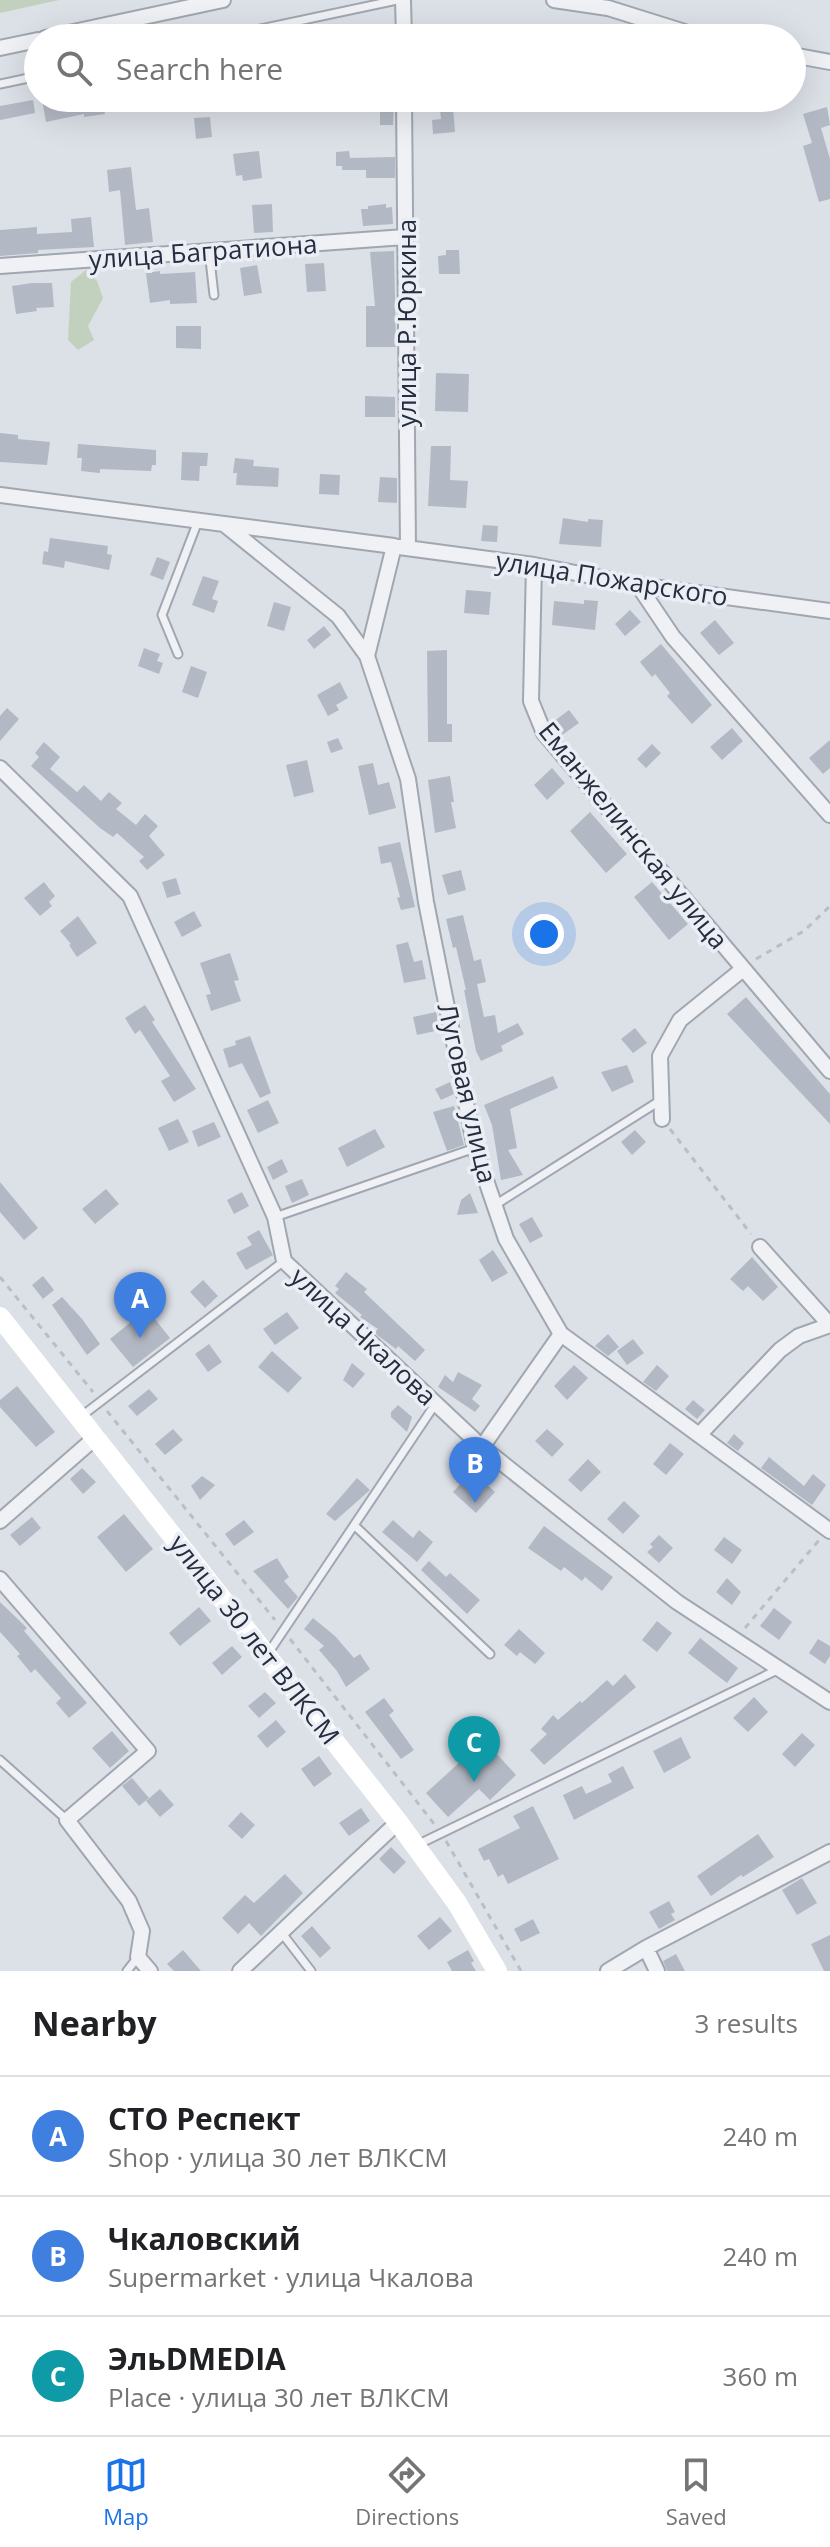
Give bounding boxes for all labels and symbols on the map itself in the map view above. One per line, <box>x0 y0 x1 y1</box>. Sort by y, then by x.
street label: улица Р.Юркина <box>388 219 424 427</box>
street label: улица Багратиона <box>87 225 319 277</box>
street label: улица Пожарского <box>493 542 731 614</box>
street label: Еманжелинская улица <box>531 714 737 956</box>
your location <box>524 914 564 954</box>
street label: Луговая улица <box>430 999 506 1187</box>
street label: улица Чкалова <box>283 1259 445 1413</box>
pin: A <box>114 1272 166 1338</box>
pin: B <box>449 1437 501 1503</box>
street label: улица 30 лет ВЛКСМ <box>162 1526 348 1752</box>
pin: C <box>448 1716 500 1782</box>

